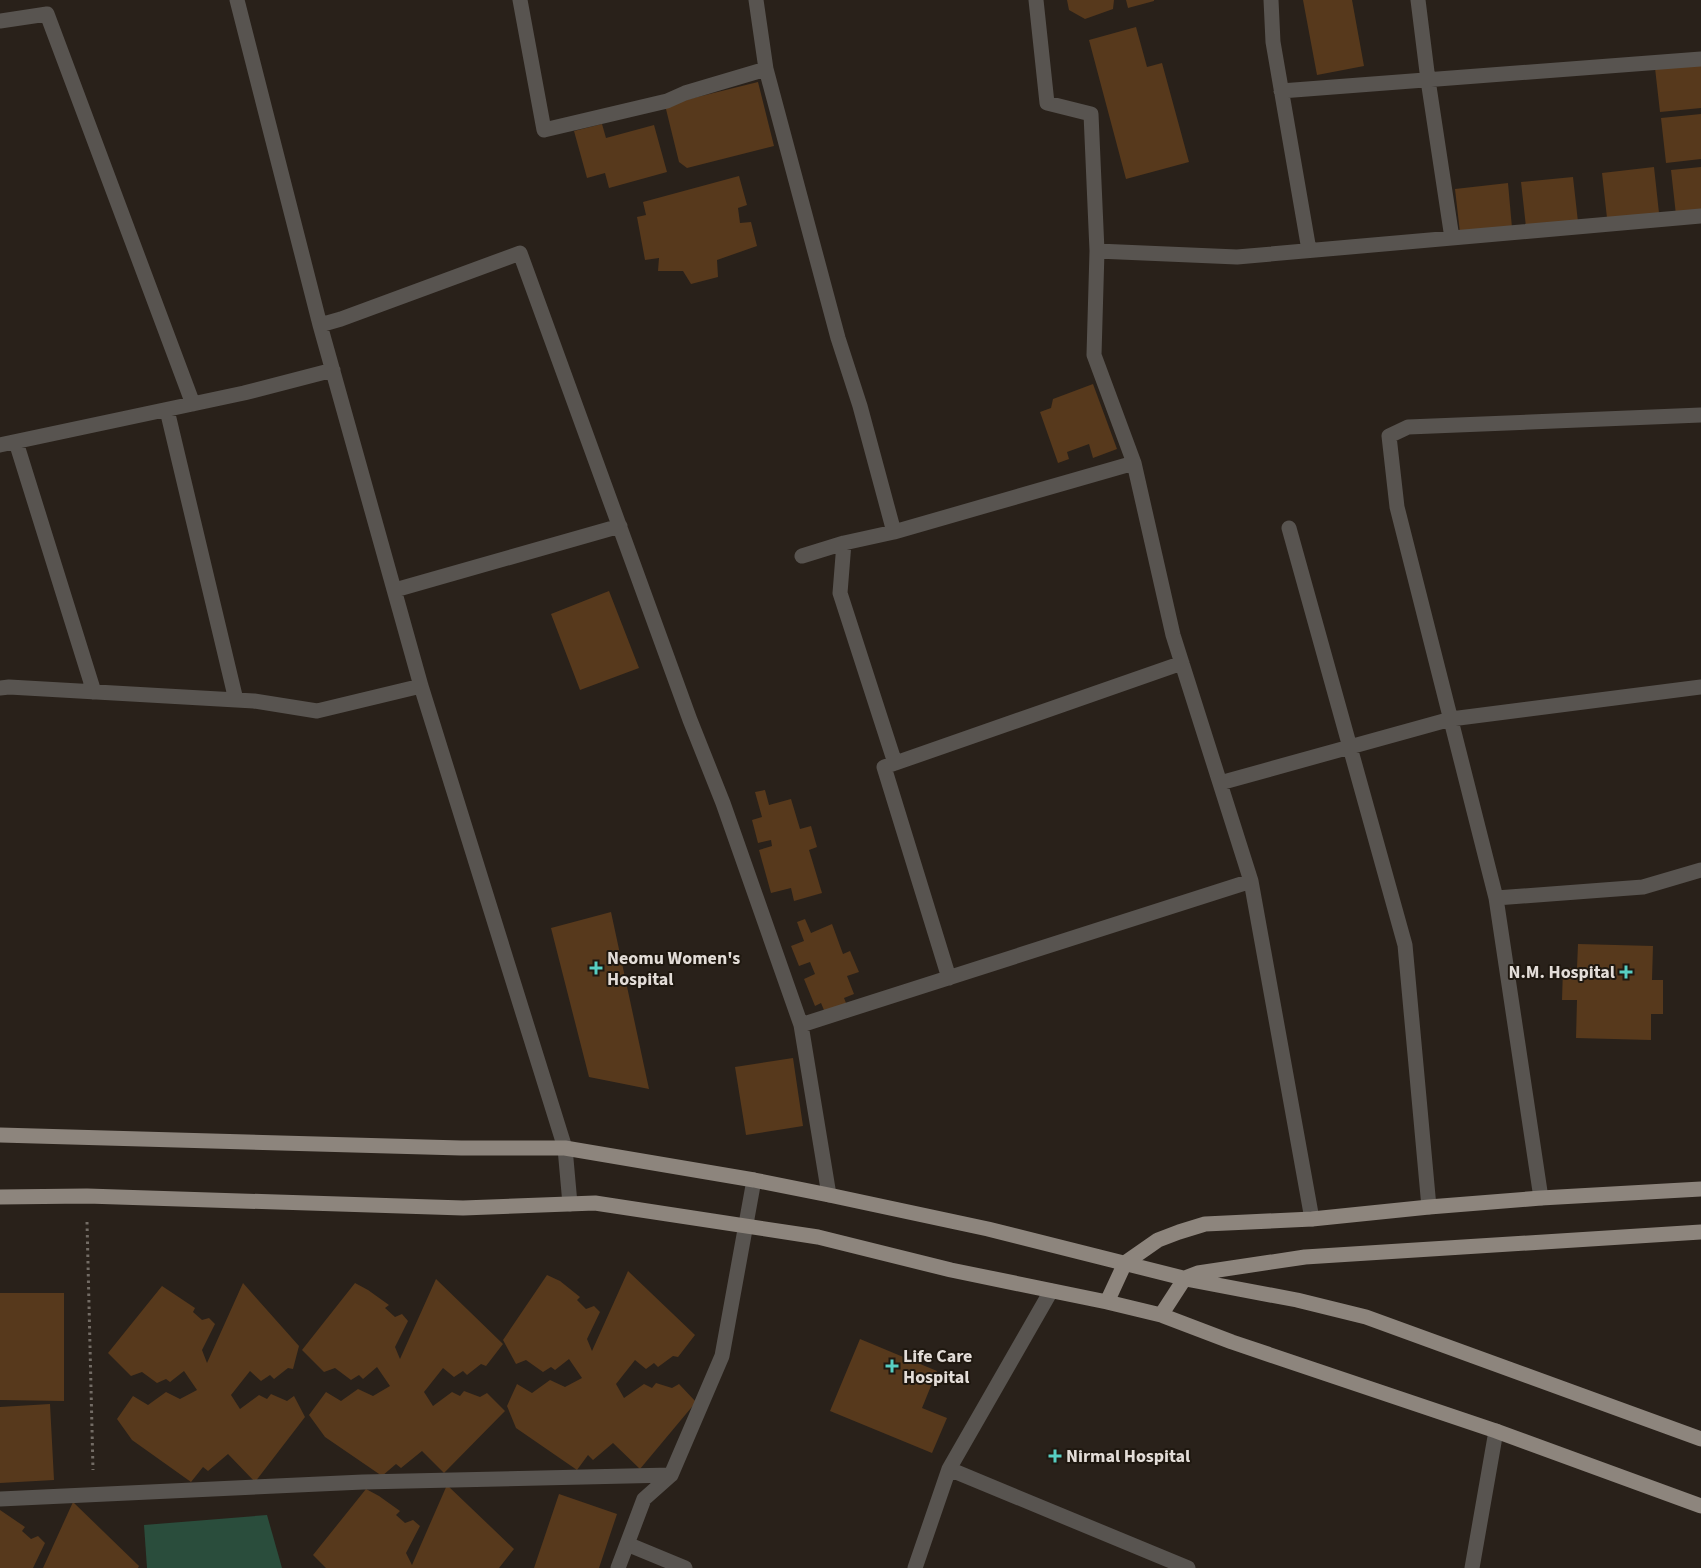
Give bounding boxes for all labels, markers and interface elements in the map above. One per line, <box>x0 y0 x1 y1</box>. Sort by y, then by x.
place label: Neomu Women's Hospital <box>607 946 740 992</box>
place label: N.M. Hospital <box>1508 960 1615 985</box>
marker: Neomu Women's Hospital <box>589 961 603 975</box>
marker: N.M. Hospital <box>1619 965 1633 979</box>
place label: Life Care Hospital <box>903 1344 972 1390</box>
marker: Life Care Hospital <box>885 1359 899 1373</box>
place label: Nirmal Hospital <box>1066 1444 1190 1469</box>
marker: Nirmal Hospital <box>1048 1449 1062 1463</box>

